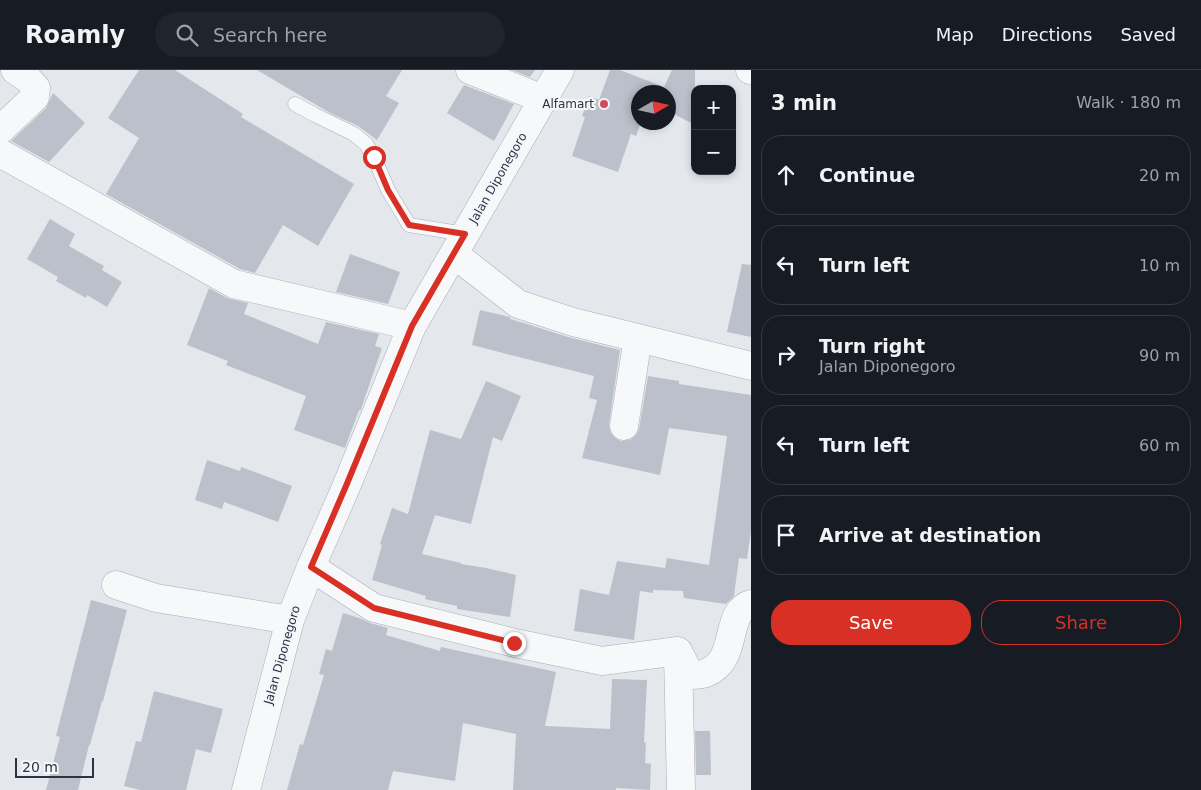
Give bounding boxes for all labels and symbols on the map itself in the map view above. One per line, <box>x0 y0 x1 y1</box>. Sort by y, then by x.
north arrow <box>631 85 676 130</box>
place label: Alfamart <box>542 97 594 111</box>
marker: Alfamart <box>598 98 610 110</box>
street label: Jalan Diponegoro <box>466 130 530 227</box>
route start <box>363 146 386 169</box>
street label: Jalan Diponegoro <box>261 604 303 707</box>
route end <box>503 632 526 655</box>
scale bar <box>15 755 94 778</box>

